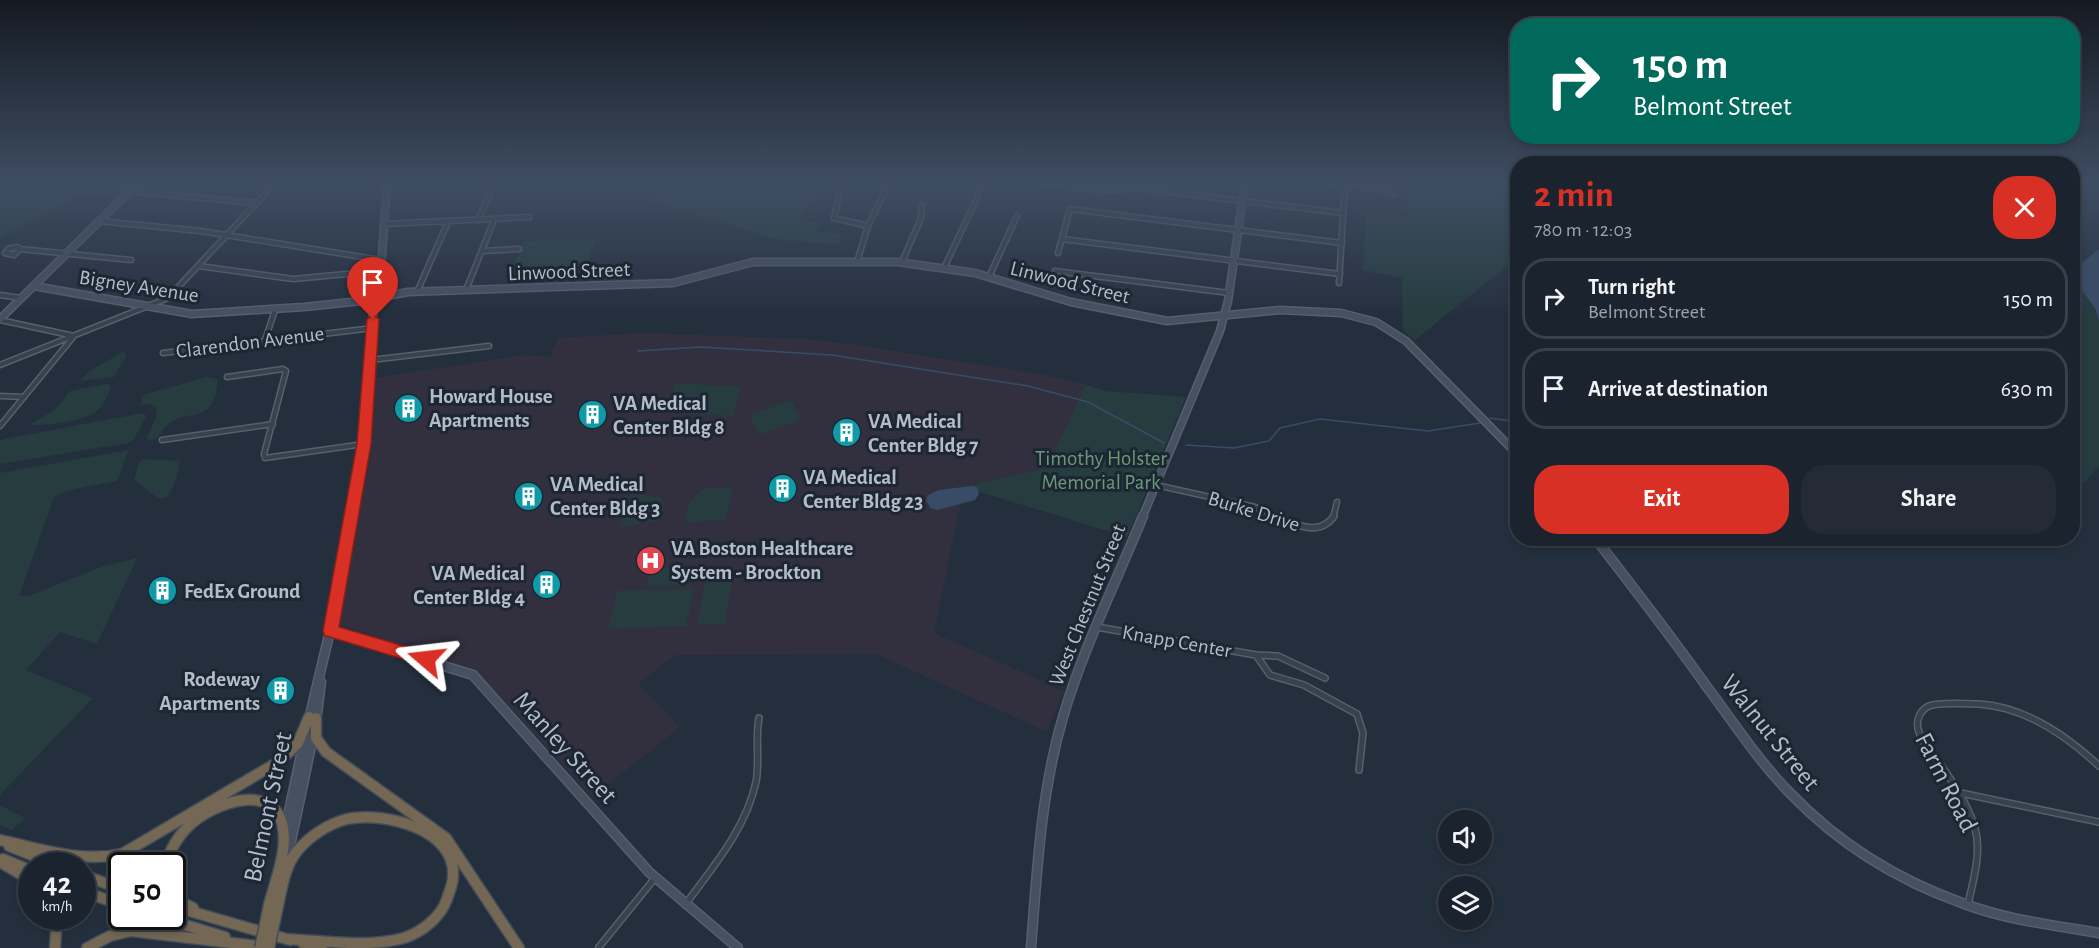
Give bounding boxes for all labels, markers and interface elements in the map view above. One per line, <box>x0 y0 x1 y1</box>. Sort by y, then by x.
icon: right <box>1534 42 1612 120</box>
text: 150 m <box>1633 44 1728 86</box>
text: Belmont Street <box>1633 93 1792 120</box>
button: close <box>1993 176 2056 239</box>
text: 2 min <box>1534 177 1614 213</box>
text: 780 m · 12:03 <box>1534 220 1632 240</box>
pin <box>347 257 398 319</box>
street label: Linwood Street <box>1008 257 1132 308</box>
street label: Linwood Street <box>507 259 631 284</box>
icon: arrive <box>356 266 389 299</box>
street label: Bigney Avenue <box>78 267 200 306</box>
text: Turn right <box>1588 276 1675 298</box>
icon: right <box>1537 282 1570 315</box>
text: 150 m <box>2003 288 2053 310</box>
text: Belmont Street <box>1588 302 1705 322</box>
street label: Clarendon Avenue <box>175 323 325 362</box>
icon: arrive <box>1537 372 1570 405</box>
text: Arrive at destination <box>1588 378 1768 400</box>
text: 630 m <box>2001 378 2053 400</box>
place label: Howard House Apartments <box>429 386 553 431</box>
building icon: Howard House Apartments <box>392 392 424 424</box>
place label: VA Medical Center Bldg 8 <box>613 393 725 438</box>
building icon: VA Medical Center Bldg 8 <box>576 399 608 431</box>
place label: VA Medical Center Bldg 7 <box>868 411 978 456</box>
building icon: VA Medical Center Bldg 7 <box>831 417 863 449</box>
park label: Timothy Holster Memorial Park <box>1035 448 1167 493</box>
button: Exit <box>1534 465 1789 534</box>
button: Share <box>1801 465 2056 534</box>
place label: VA Medical Center Bldg 23 <box>803 467 923 512</box>
building icon: VA Medical Center Bldg 23 <box>766 473 798 505</box>
place label: VA Medical Center Bldg 3 <box>550 474 660 519</box>
building icon: VA Medical Center Bldg 3 <box>513 480 545 512</box>
street label: Burke Drive <box>1206 488 1302 535</box>
street label: West Chestnut Street <box>1045 521 1130 689</box>
place label: VA Boston Healthcare System - Brockton <box>671 538 854 583</box>
hospital icon: VA Boston Healthcare System - Brockton <box>634 544 666 576</box>
place label: VA Medical Center Bldg 4 <box>413 563 525 608</box>
building icon: VA Medical Center Bldg 4 <box>530 569 562 601</box>
building icon: FedEx Ground <box>147 575 179 607</box>
place label: FedEx Ground <box>184 581 300 602</box>
street label: Knapp Center <box>1121 622 1233 661</box>
position arrow <box>394 627 458 691</box>
place label: Rodeway Apartments <box>159 669 261 714</box>
street label: Walnut Street <box>1716 670 1825 795</box>
building icon: Rodeway Apartments <box>265 675 297 707</box>
street label: Manley Street <box>509 687 622 809</box>
street label: Farm Road <box>1910 729 1982 836</box>
street label: Belmont Street <box>239 730 297 885</box>
map controls <box>1438 810 1492 930</box>
button: sound <box>1438 810 1492 864</box>
speed limit sign: 50 <box>108 852 186 930</box>
text: 42 <box>42 869 72 899</box>
button: layers <box>1438 876 1492 930</box>
text: km/h <box>42 899 72 914</box>

